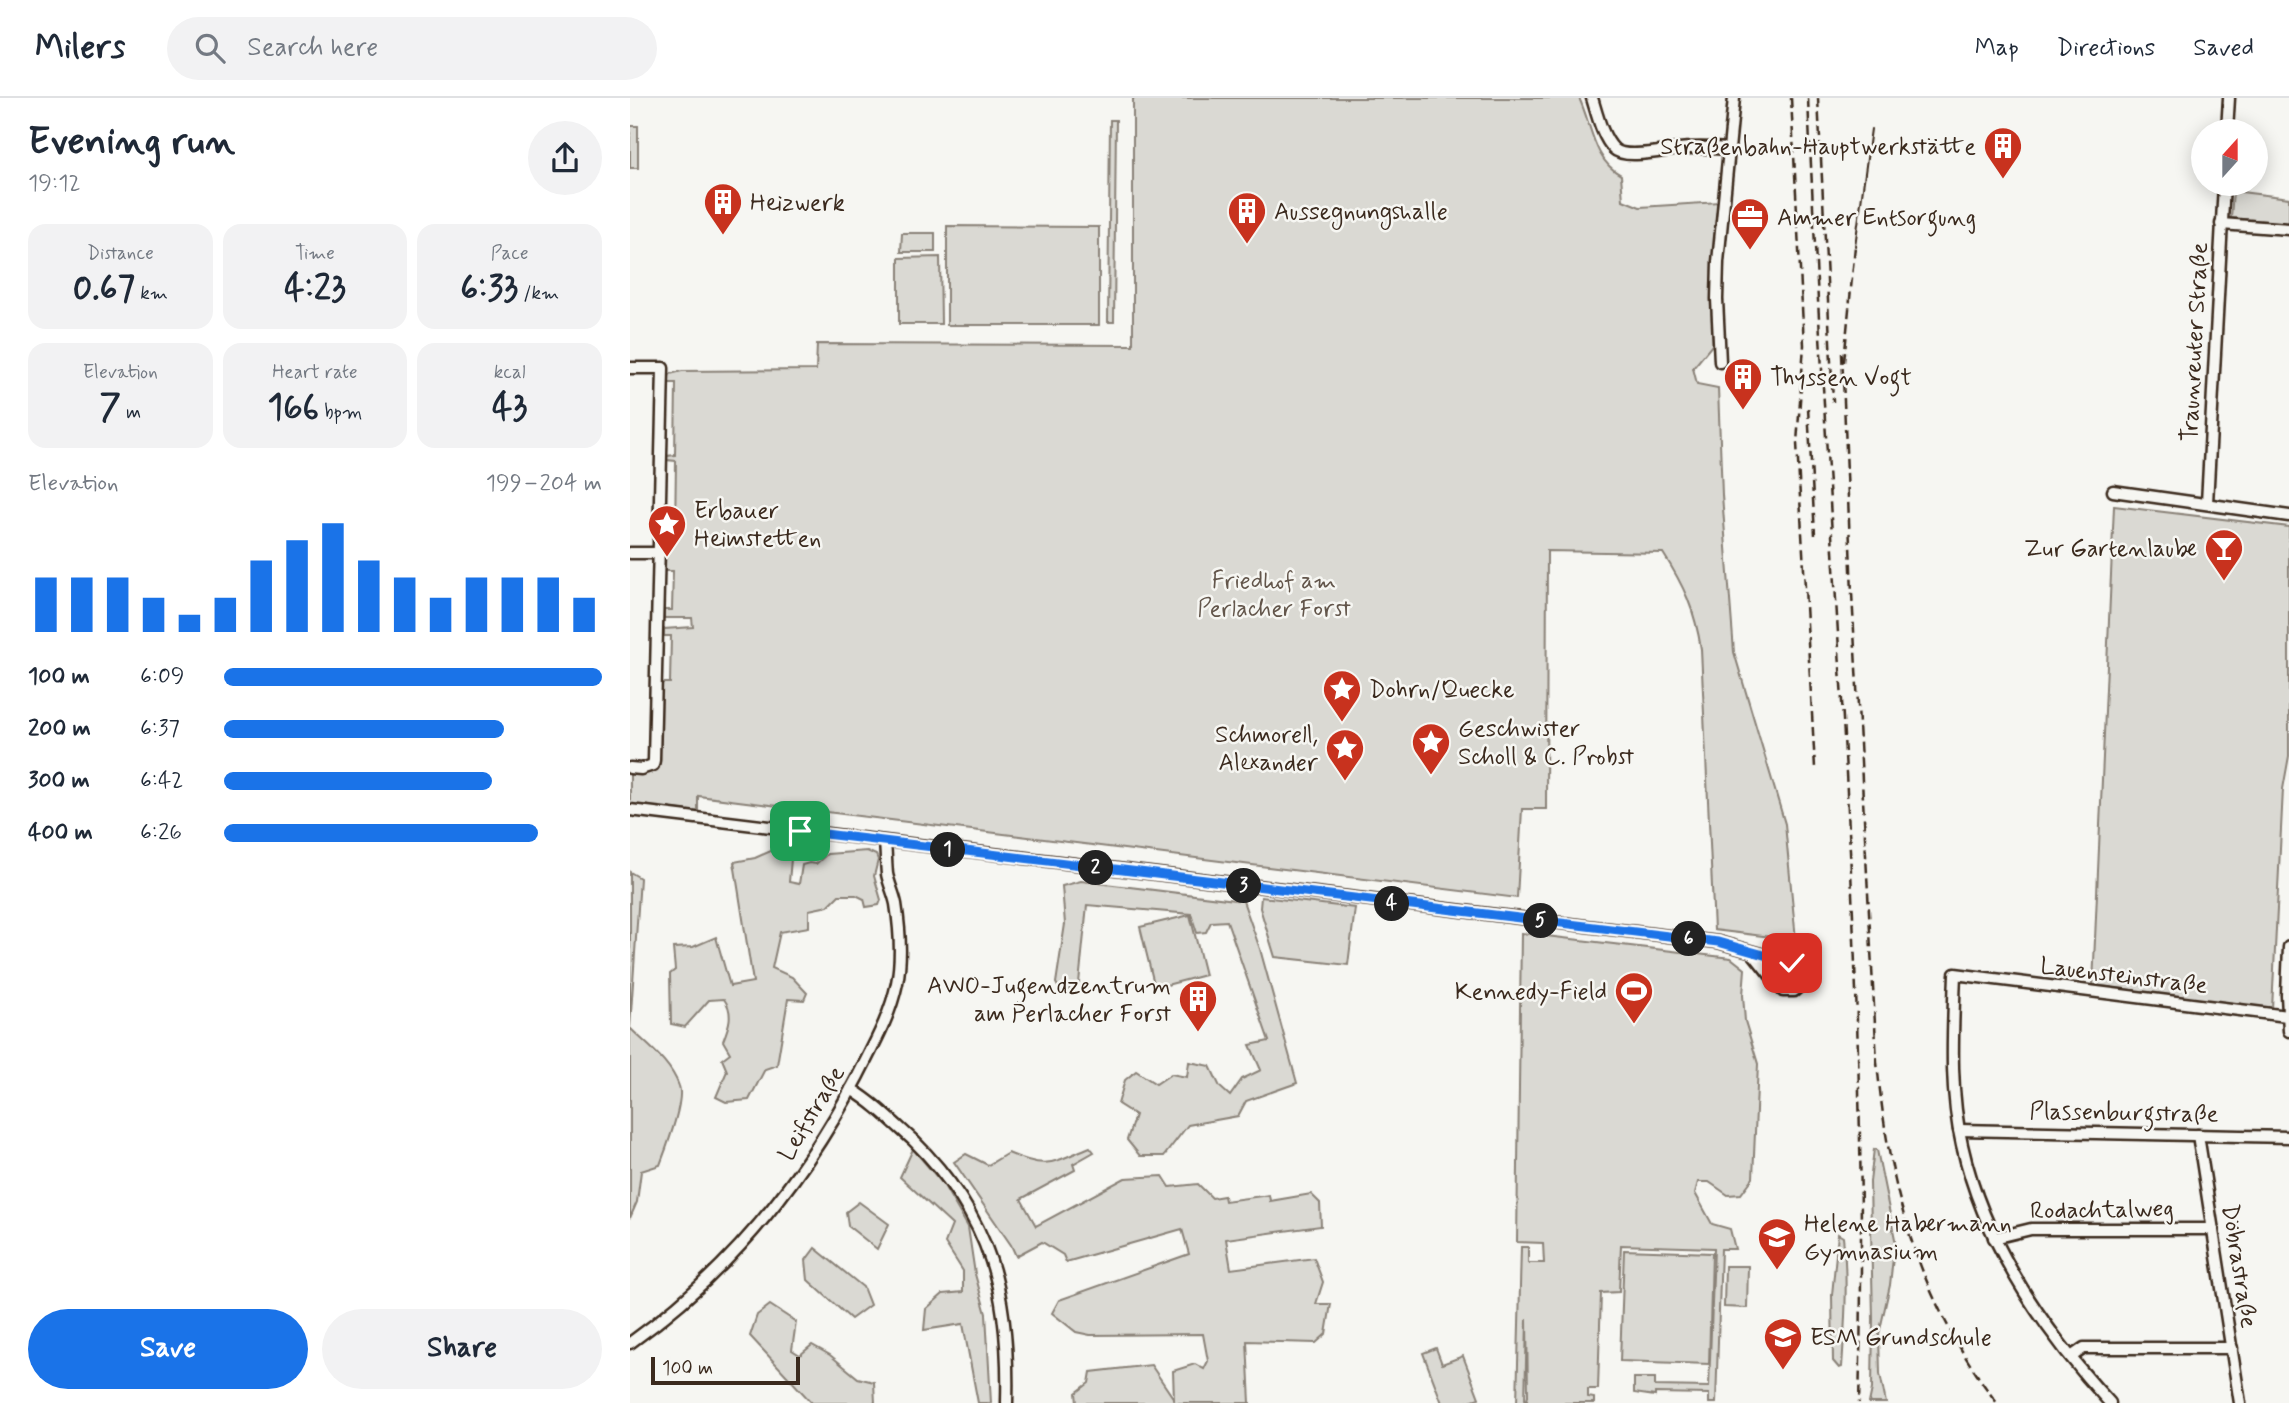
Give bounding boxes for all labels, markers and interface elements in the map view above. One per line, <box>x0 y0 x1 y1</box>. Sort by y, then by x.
search box <box>167 17 657 80</box>
text: Milers <box>35 26 125 70</box>
icon: search <box>191 29 229 67</box>
text: Search here <box>247 31 378 65</box>
text: Map <box>1975 33 2019 64</box>
text: Directions <box>2057 33 2155 64</box>
text: Saved <box>2193 33 2254 64</box>
text: Evening run <box>28 118 235 167</box>
north arrow <box>2191 119 2268 196</box>
map controls <box>2191 119 2268 196</box>
button: share <box>528 121 602 195</box>
building icon: Straßenbahn-Hauptwerkstätte <box>1982 125 2024 180</box>
place label: Straßenbahn-Hauptwerkstätte <box>1660 132 1976 163</box>
text: 19:12 <box>28 169 81 199</box>
building icon: Heizwerk <box>702 181 744 236</box>
place label: Heizwerk <box>750 188 845 219</box>
building icon: Aussegnungshalle <box>1226 190 1268 245</box>
office icon: Ammer Entsorgung <box>1729 196 1771 251</box>
place label: Aussegnungshalle <box>1274 197 1448 230</box>
place label: Ammer Entsorgung <box>1777 203 1976 237</box>
text: Distance <box>87 241 154 266</box>
text: Time <box>295 241 335 266</box>
text: Pace <box>491 241 529 266</box>
street label: Traunreuter Straße <box>2175 241 2216 443</box>
text: 0.67 <box>73 266 135 312</box>
text: 4:23 <box>284 266 346 312</box>
text: 6:33 <box>460 266 518 312</box>
text: km <box>135 281 168 306</box>
text: /km <box>518 281 559 306</box>
building icon: Thyssen Vogt <box>1722 356 1764 411</box>
text: Elevation <box>83 360 158 385</box>
text: Heart rate <box>272 360 358 385</box>
text: kcal <box>494 360 526 385</box>
place label: Thyssen Vogt <box>1770 363 1912 397</box>
text: 7 <box>100 385 121 431</box>
text: 166 <box>268 385 319 431</box>
text: 43 <box>492 385 527 431</box>
text: m <box>121 400 141 425</box>
text: bpm <box>319 400 362 425</box>
text: Elevation <box>28 469 119 499</box>
text: 199–204 m <box>486 469 602 499</box>
place label: Erbauer Heimstetten <box>694 496 821 555</box>
place icon: Erbauer Heimstetten <box>646 503 688 558</box>
bar icon: Zur Gartenlaube <box>2203 527 2245 582</box>
place label: Zur Gartenlaube <box>2024 534 2197 565</box>
park label: Friedhof am Perlacher Forst <box>1197 566 1351 625</box>
text: 100 m <box>28 662 90 692</box>
text: 6:09 <box>140 662 184 692</box>
place icon: Dohrn/Quecke <box>1321 668 1363 723</box>
place label: Dohrn/Quecke <box>1369 675 1515 706</box>
text: 200 m <box>28 714 91 744</box>
text: 6:37 <box>140 714 180 744</box>
place label: Geschwister Scholl & C. Probst <box>1458 714 1634 773</box>
place label: Schmorell, Alexander <box>1215 720 1319 779</box>
place icon: Geschwister Scholl & C. Probst <box>1410 721 1452 776</box>
place icon: Schmorell, Alexander <box>1324 727 1366 782</box>
text: 300 m <box>28 766 90 796</box>
text: 6:42 <box>140 766 183 796</box>
pin <box>770 801 830 861</box>
icon: arrive <box>781 812 819 850</box>
text: 400 m <box>28 818 93 848</box>
text: 6:26 <box>140 818 182 848</box>
pin: 1 <box>930 832 966 868</box>
text: 1 <box>943 837 952 862</box>
pin: 2 <box>1078 850 1114 886</box>
text: 2 <box>1091 855 1100 880</box>
pin: 3 <box>1226 868 1262 904</box>
text: 3 <box>1239 873 1248 898</box>
pin: 4 <box>1374 886 1410 922</box>
text: 4 <box>1386 891 1397 916</box>
pin: 5 <box>1524 904 1558 938</box>
text: 5 <box>1535 908 1546 933</box>
pin: 6 <box>1672 922 1706 956</box>
text: 6 <box>1684 926 1693 951</box>
pin <box>1762 933 1822 993</box>
icon: check <box>1773 944 1811 982</box>
street label: Lauensteinstraße <box>2038 951 2209 1002</box>
sports icon: Kennedy-Field <box>1613 970 1655 1025</box>
place label: AWO-Jugendzentrum am Perlacher Forst <box>927 971 1171 1030</box>
place label: Kennedy-Field <box>1455 977 1607 1008</box>
building icon: AWO-Jugendzentrum am Perlacher Forst <box>1177 978 1219 1033</box>
street label: Leifstraße <box>772 1060 853 1167</box>
street label: Plassenburgstraße <box>2029 1096 2219 1134</box>
street label: Rodachtalweg <box>2030 1194 2174 1227</box>
street label: Döbrastraße <box>2213 1202 2264 1331</box>
place label: Helene Habermann Gymnasium <box>1804 1209 2012 1268</box>
school or university icon: Helene Habermann Gymnasium <box>1756 1216 1798 1271</box>
button: Save <box>28 1309 308 1389</box>
button: Share <box>322 1309 602 1389</box>
school or university icon: ESM Grundschule <box>1762 1316 1804 1371</box>
place label: ESM Grundschule <box>1810 1323 1992 1354</box>
scale bar <box>651 1354 800 1386</box>
text: 100 m <box>662 1356 713 1381</box>

